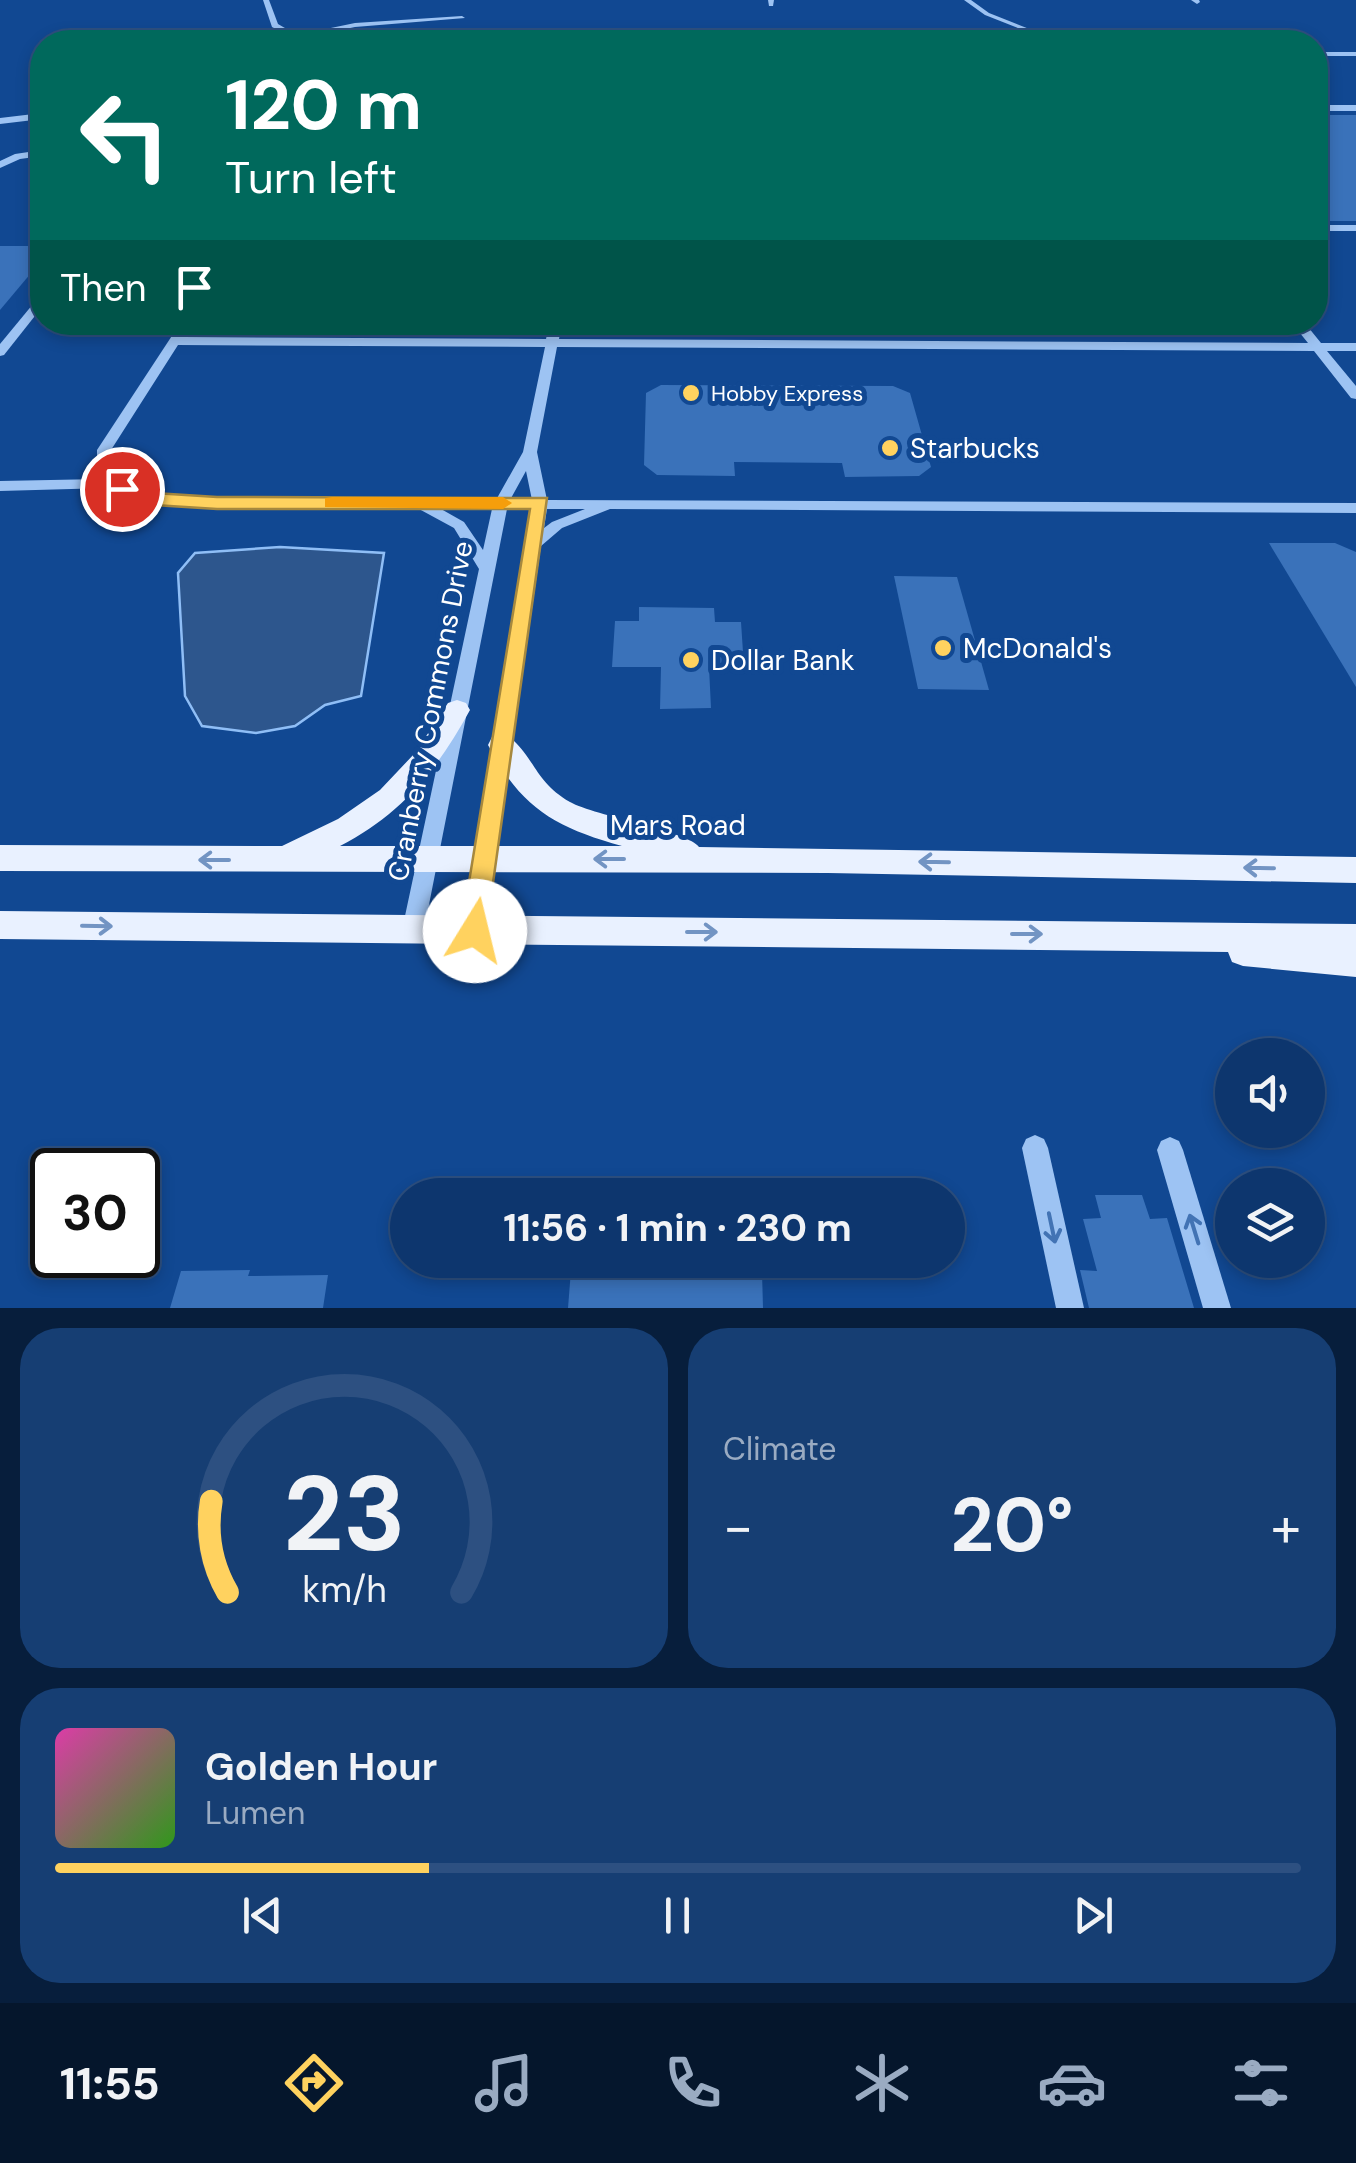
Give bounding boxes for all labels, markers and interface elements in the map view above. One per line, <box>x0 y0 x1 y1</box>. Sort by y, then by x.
text: 120 m <box>225 60 422 151</box>
icon: left <box>60 70 190 200</box>
text: Turn left <box>225 148 397 207</box>
icon: arrive <box>167 260 222 315</box>
text: Then <box>60 263 147 313</box>
place label: Hobby Express <box>711 379 863 408</box>
marker: Hobby Express <box>680 382 702 404</box>
place label: Starbucks <box>910 430 1040 467</box>
marker: Starbucks <box>879 437 901 459</box>
pin <box>80 447 165 532</box>
icon: arrive <box>95 462 150 517</box>
street label: Cranberry Commons Drive <box>379 538 482 884</box>
place label: McDonald's <box>963 630 1112 667</box>
marker: McDonald's <box>932 637 954 659</box>
place label: Dollar Bank <box>711 642 855 679</box>
marker: Dollar Bank <box>680 649 702 671</box>
street label: Mars Road <box>610 807 746 844</box>
one-way arrow <box>198 850 230 869</box>
one-way arrow <box>593 850 626 868</box>
one-way arrow <box>918 853 950 872</box>
one-way arrow <box>1243 859 1275 878</box>
position arrow <box>423 879 527 983</box>
one-way arrow <box>81 917 113 936</box>
one-way arrow <box>686 922 718 942</box>
one-way arrow <box>1010 924 1043 944</box>
map controls <box>1215 1038 1325 1278</box>
button: sound <box>1215 1038 1325 1148</box>
speed limit sign: 30 <box>30 1148 160 1278</box>
button: layers <box>1215 1168 1325 1278</box>
text: 11:56 · 1 min · 230 m <box>503 1203 852 1253</box>
one-way arrow <box>1044 1211 1063 1243</box>
one-way arrow <box>1183 1214 1201 1245</box>
text: Climate <box>723 1428 837 1470</box>
text: 23 <box>283 1447 405 1582</box>
text: 20° <box>951 1477 1074 1574</box>
text: − <box>723 1491 753 1563</box>
text: + <box>1271 1491 1301 1563</box>
text: km/h <box>302 1567 386 1613</box>
text: Golden Hour <box>205 1742 437 1792</box>
text: Lumen <box>205 1792 305 1834</box>
icon: previous <box>235 1888 290 1943</box>
icon: pause <box>650 1888 705 1943</box>
icon: next <box>1066 1888 1121 1943</box>
icon: directions <box>279 2048 349 2118</box>
icon: music <box>469 2048 539 2118</box>
icon: phone <box>658 2048 728 2118</box>
icon: climate <box>847 2048 917 2118</box>
icon: car <box>1037 2048 1107 2118</box>
icon: filters <box>1226 2048 1296 2118</box>
text: 11:55 <box>60 2054 160 2113</box>

